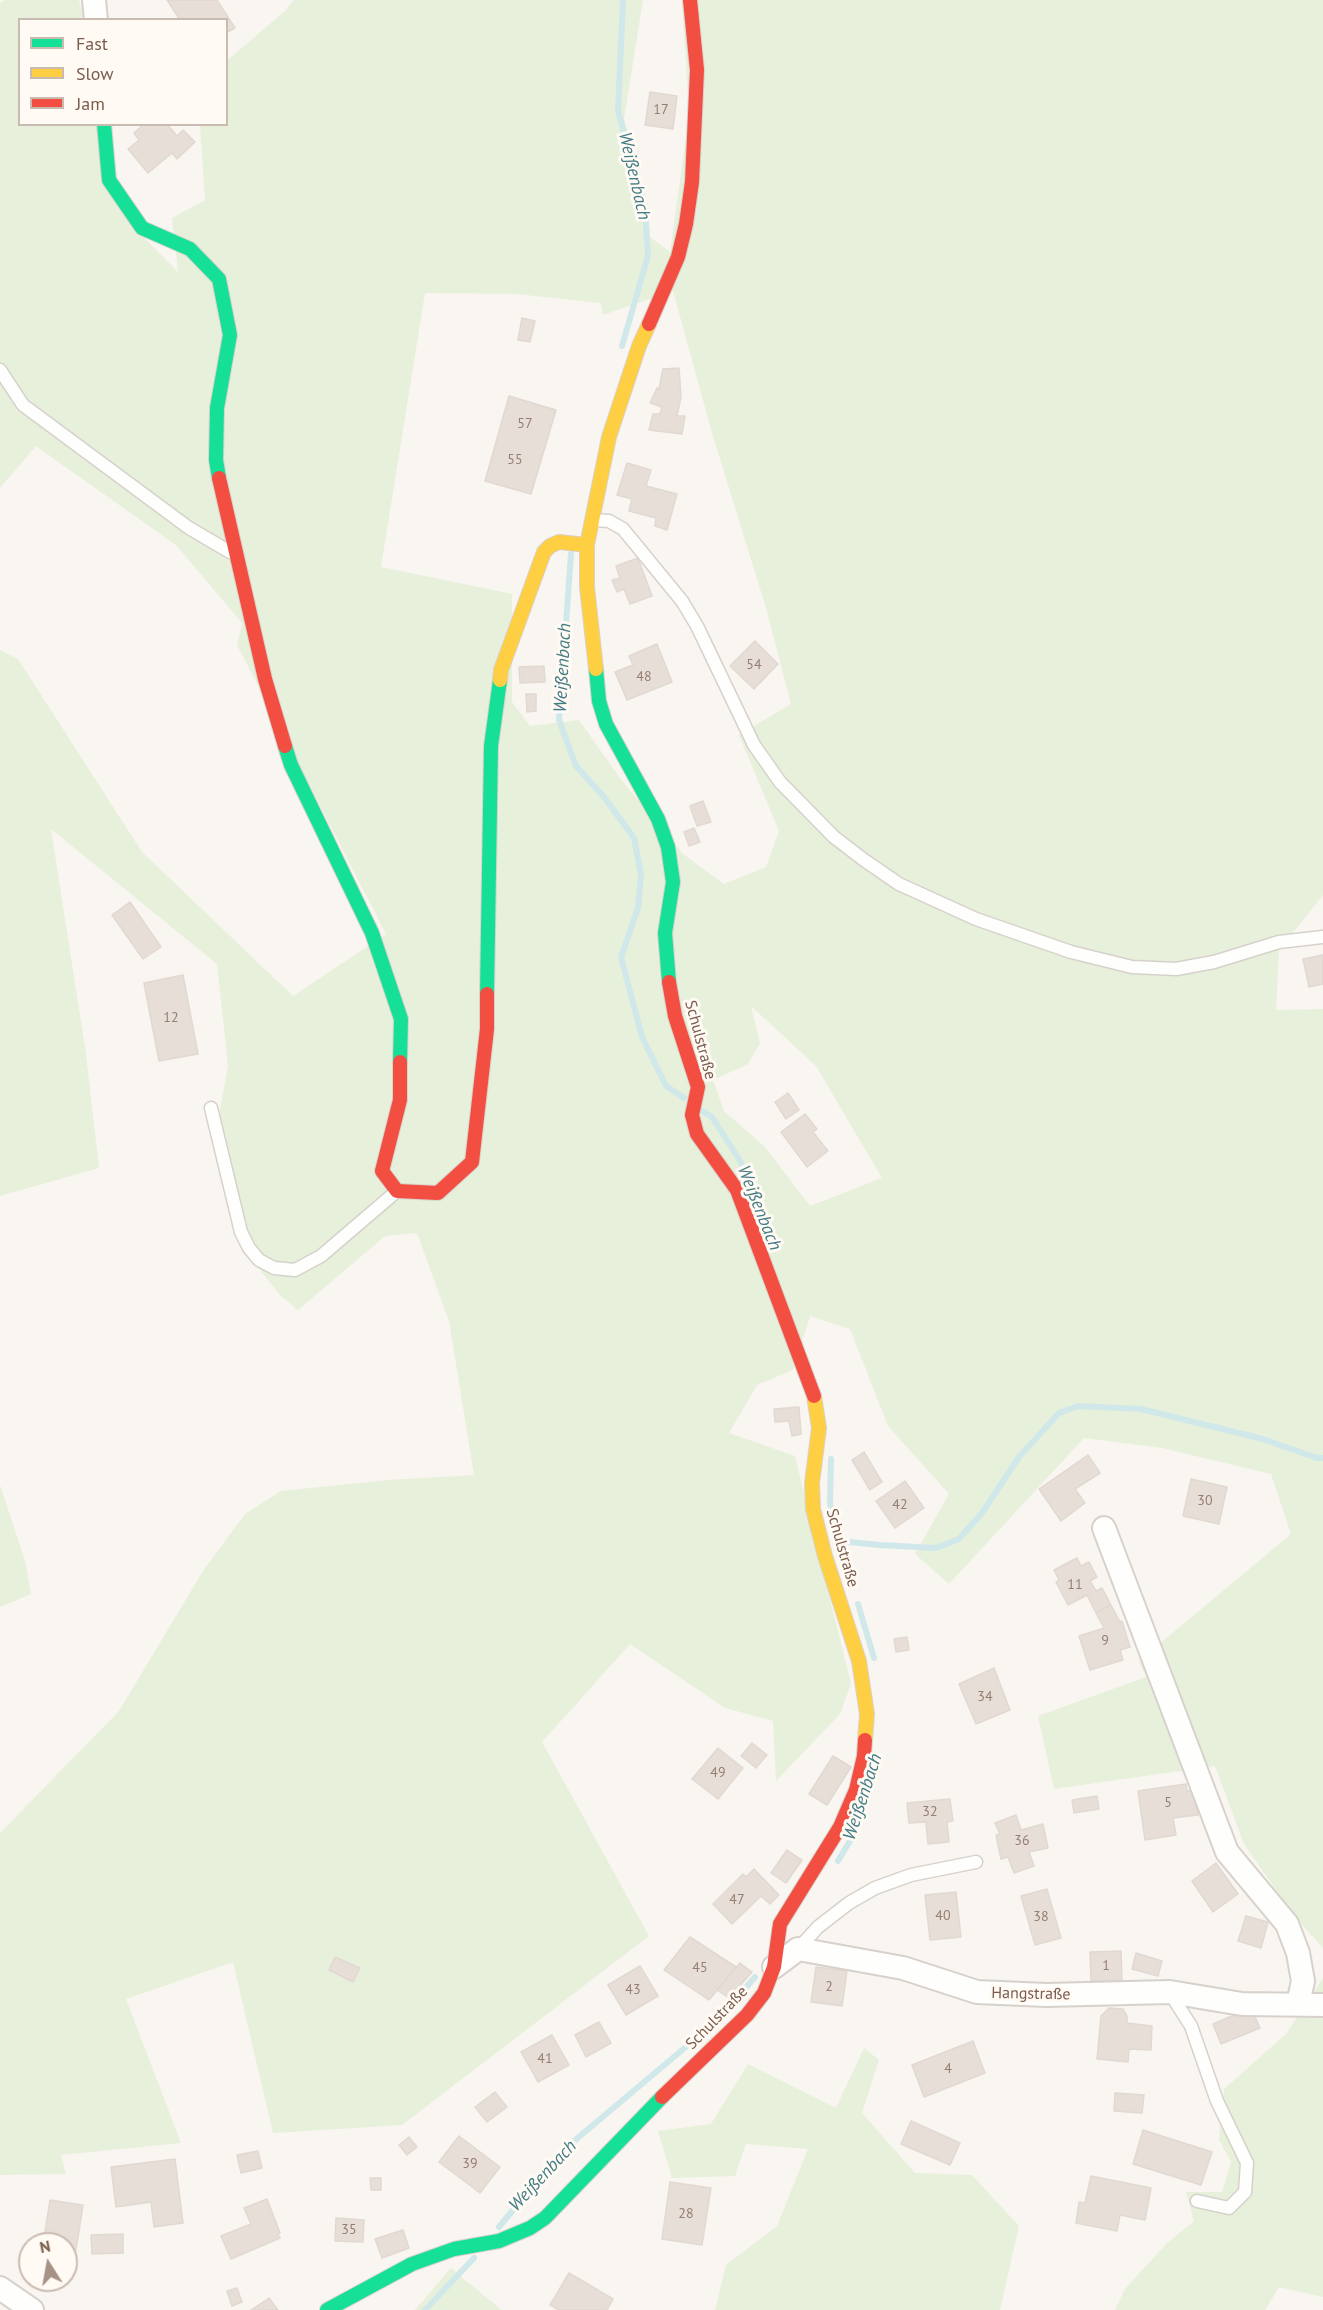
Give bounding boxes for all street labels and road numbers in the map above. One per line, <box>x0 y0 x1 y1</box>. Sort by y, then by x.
street label: Schulstraße <box>680 998 720 1082</box>
street label: Schulstraße <box>822 1506 862 1590</box>
street label: Schulstraße <box>682 1982 752 2054</box>
street label: Hangstraße <box>991 1984 1071 2004</box>

